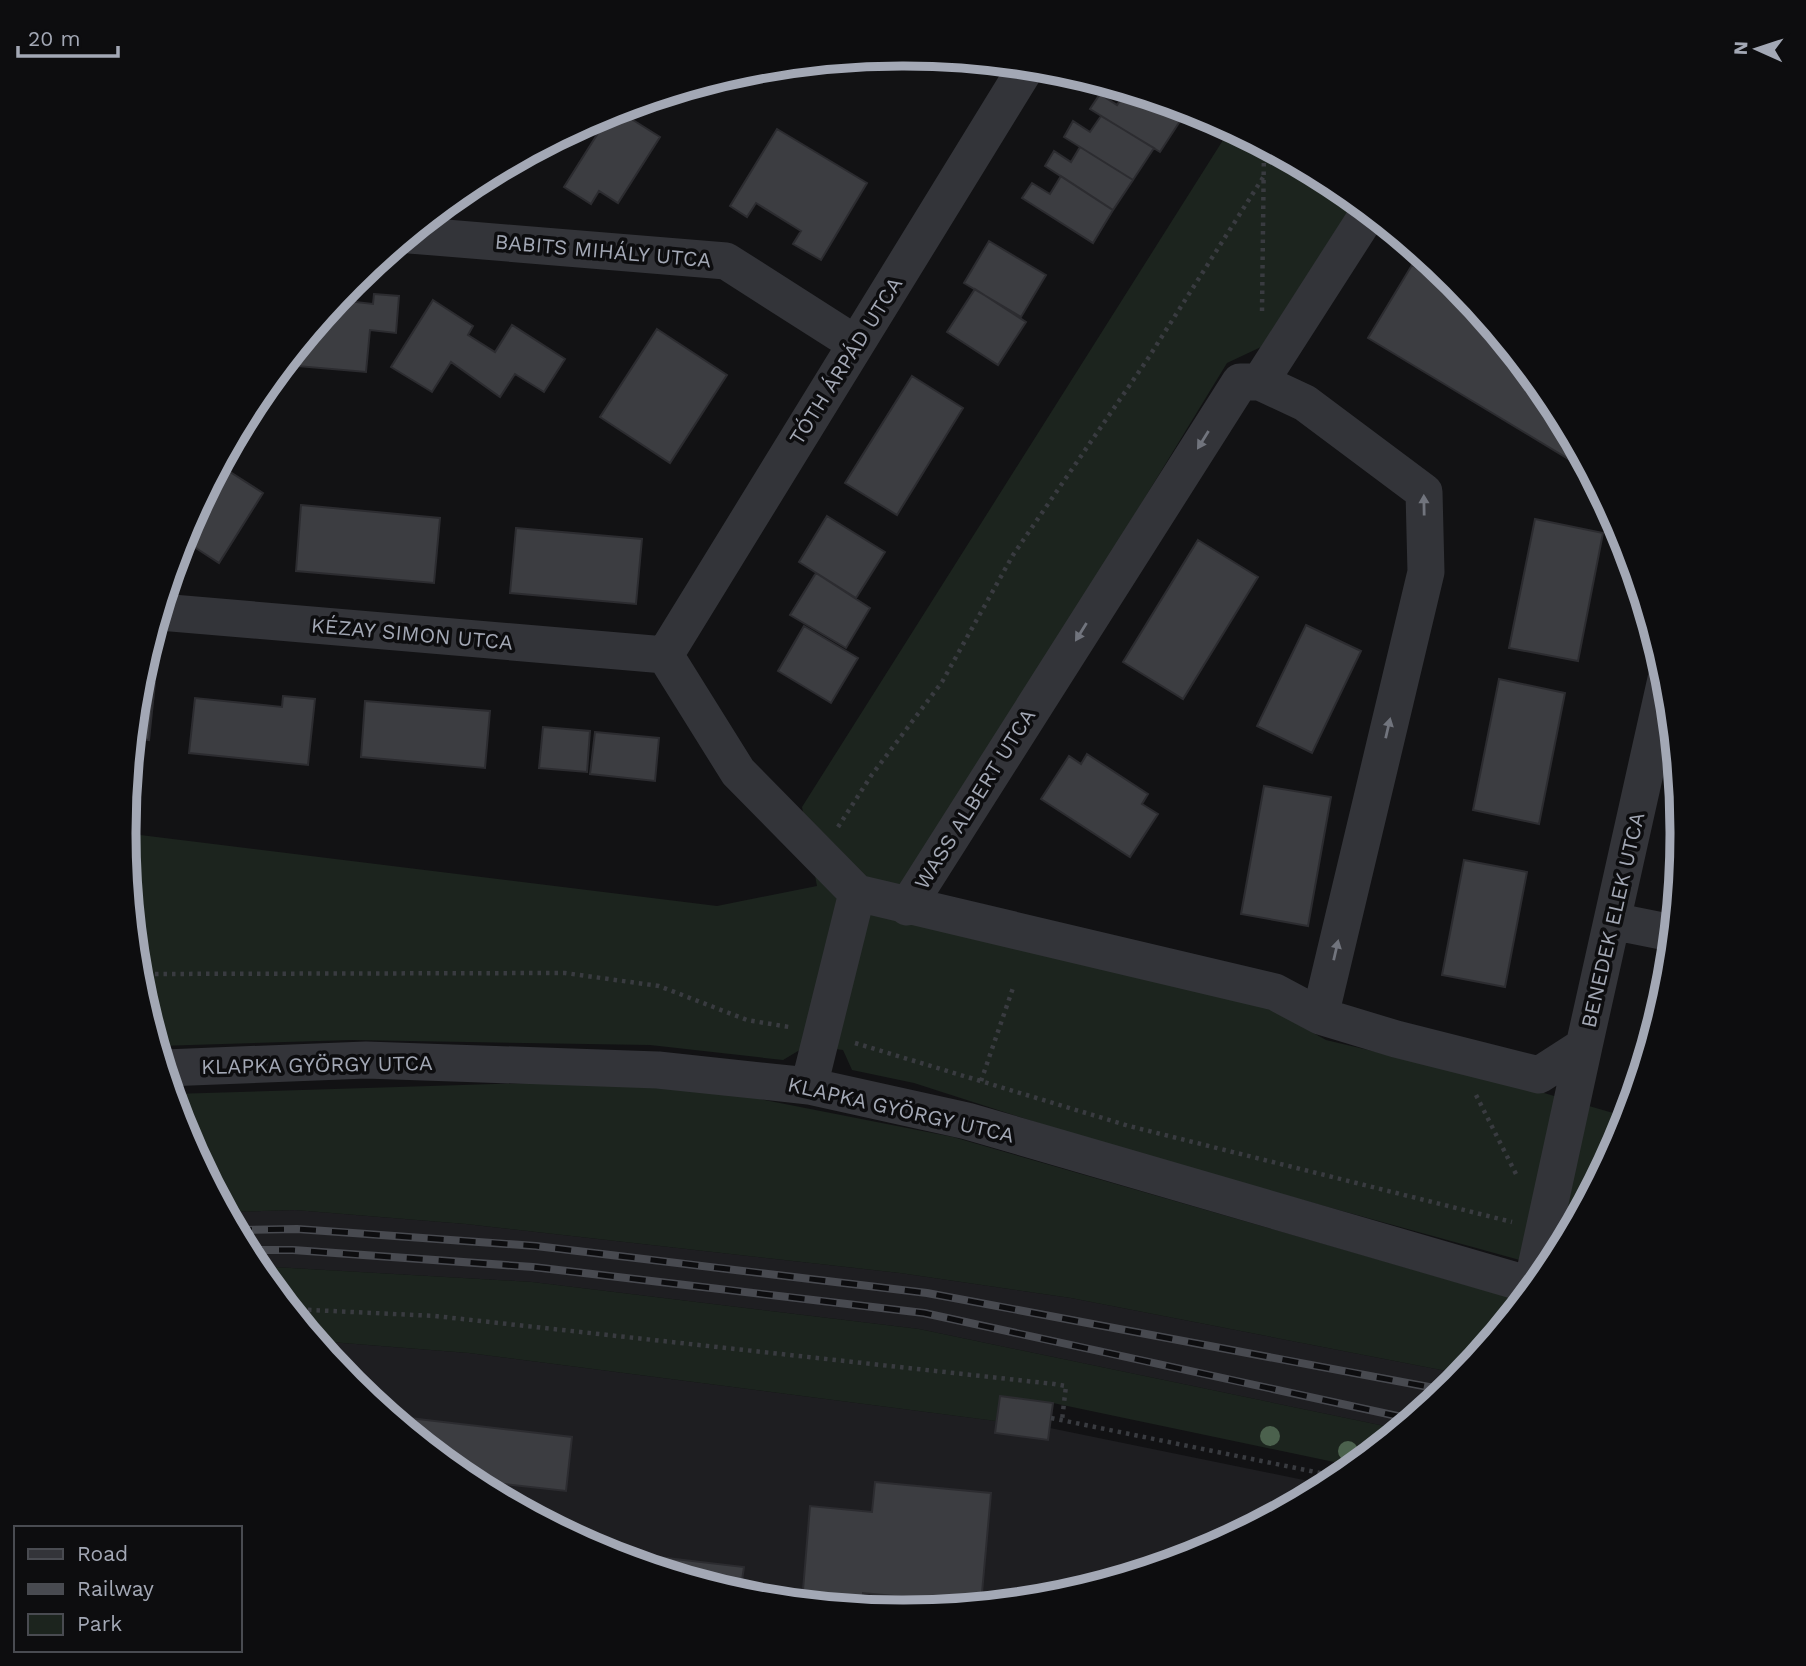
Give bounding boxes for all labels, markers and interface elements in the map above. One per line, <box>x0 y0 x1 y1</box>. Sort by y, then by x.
scale bar <box>18 14 117 58</box>
north arrow <box>1722 14 1792 84</box>
text: 20 m <box>28 26 80 51</box>
text: N <box>1729 40 1752 56</box>
street label: BABITS MIHÁLY UTCA <box>494 229 712 272</box>
street label: TÓTH ÁRPÁD UTCA <box>784 272 907 449</box>
one-way arrow <box>1197 430 1210 449</box>
one-way arrow <box>1418 494 1430 516</box>
street label: KÉZAY SIMON UTCA <box>310 612 514 655</box>
one-way arrow <box>1075 622 1088 642</box>
street label: WASS ALBERT UTCA <box>909 704 1040 894</box>
one-way arrow <box>1383 717 1394 739</box>
street label: BENEDEK ELEK UTCA <box>1576 810 1650 1030</box>
one-way arrow <box>1330 939 1341 961</box>
street label: KLAPKA GYÖRGY UTCA <box>201 1050 433 1079</box>
street label: KLAPKA GYÖRGY UTCA <box>785 1071 1017 1148</box>
legend <box>14 1526 242 1652</box>
text: Road <box>77 1541 128 1566</box>
text: Railway <box>77 1576 154 1601</box>
text: Park <box>77 1611 122 1636</box>

